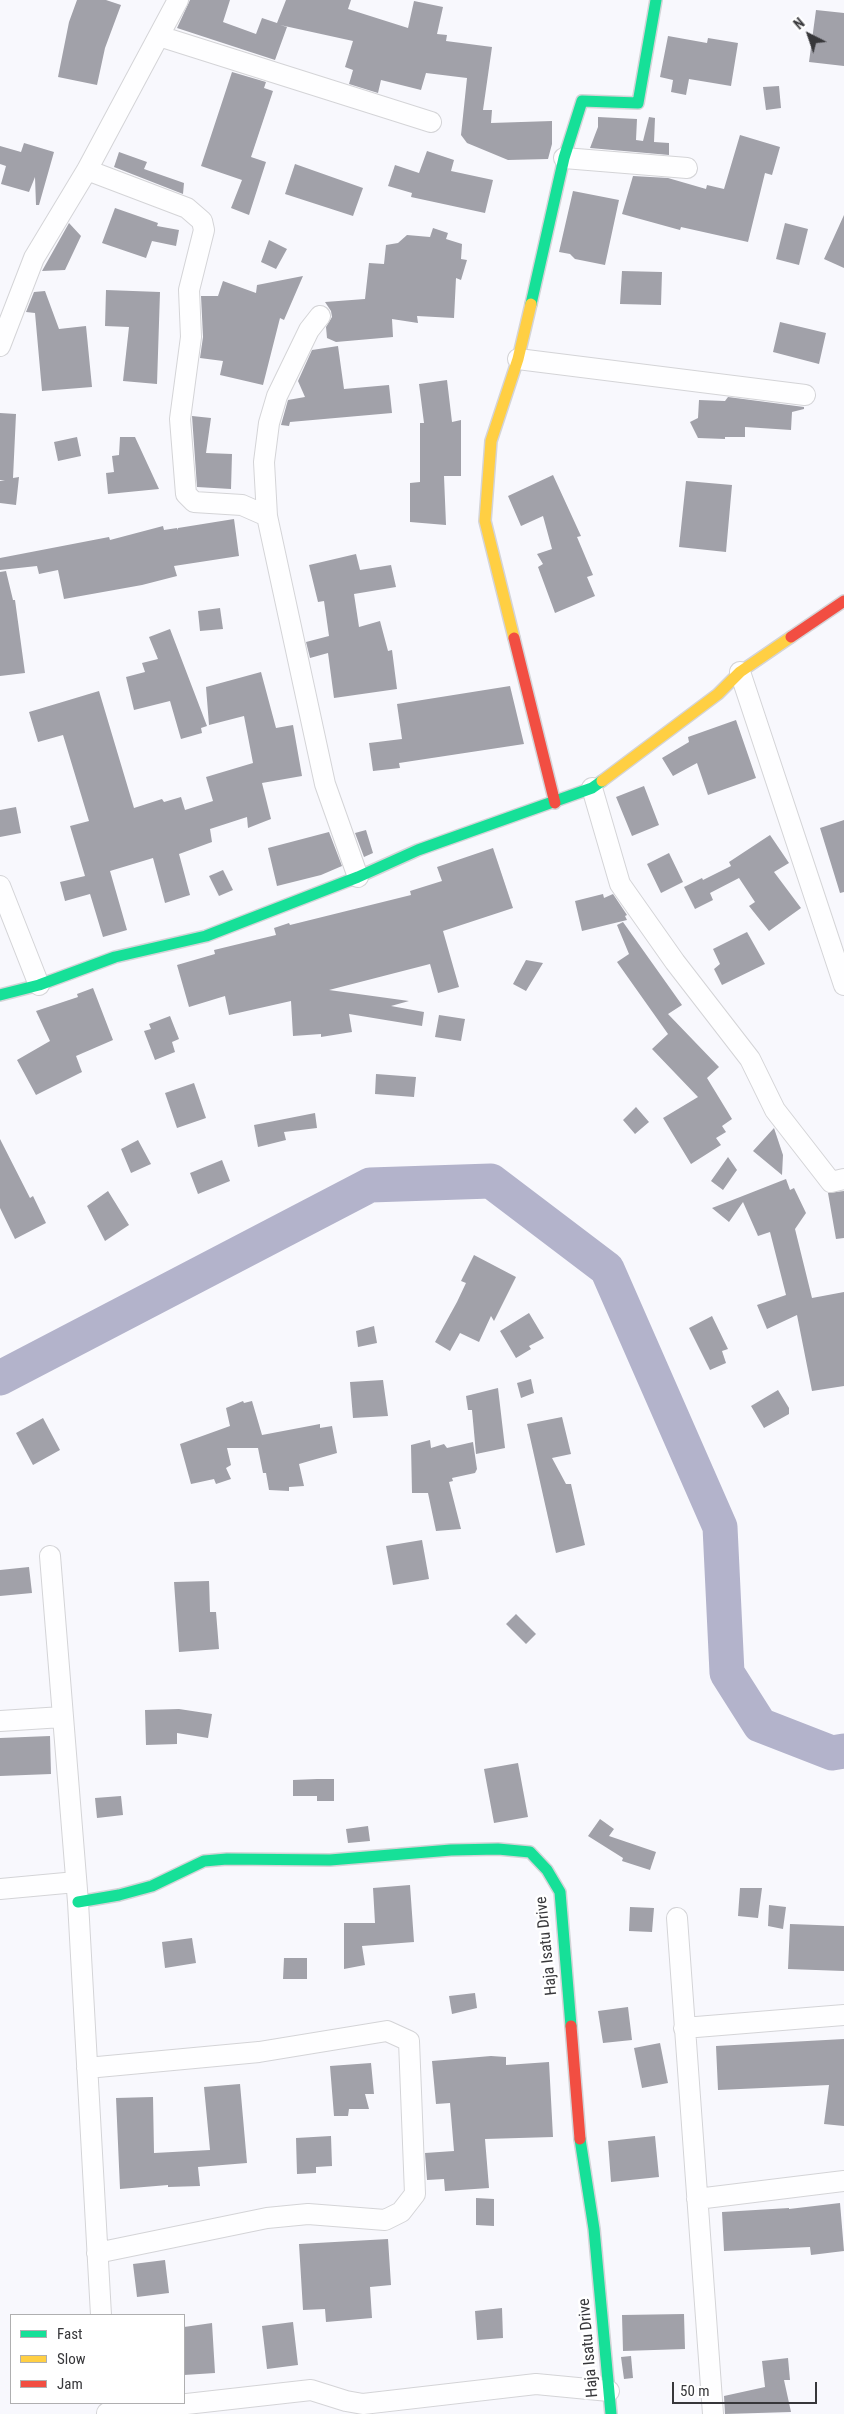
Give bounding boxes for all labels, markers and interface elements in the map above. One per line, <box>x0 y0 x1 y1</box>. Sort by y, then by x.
north arrow <box>784 10 834 60</box>
text: N <box>791 15 808 33</box>
street label: Haja Isatu Drive <box>532 1896 562 1996</box>
street label: Haja Isatu Drive <box>575 2298 603 2398</box>
legend <box>10 2314 185 2404</box>
text: Fast <box>57 2325 82 2343</box>
text: Slow <box>57 2350 86 2368</box>
scale bar <box>674 2372 819 2404</box>
text: Jam <box>57 2375 83 2393</box>
text: 50 m <box>680 2382 710 2400</box>

